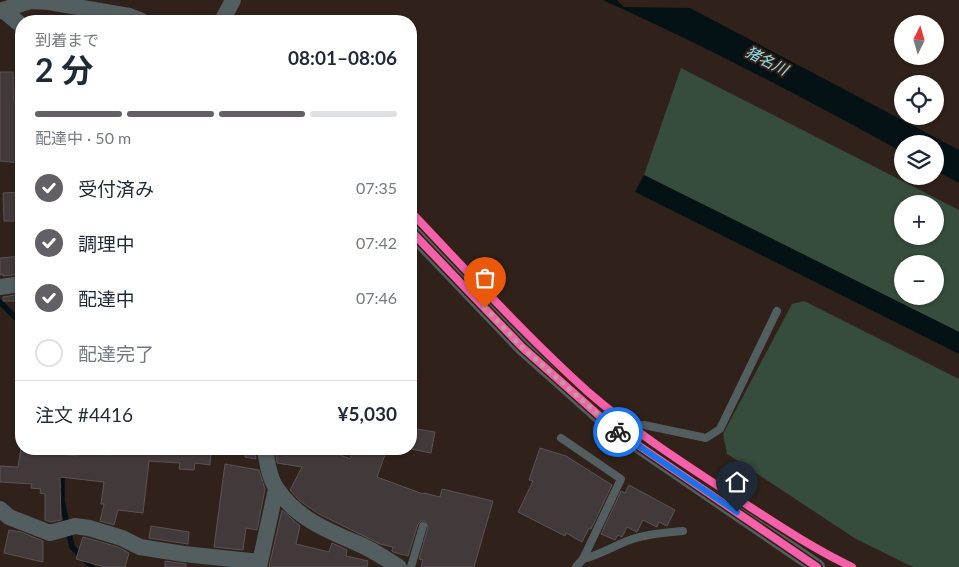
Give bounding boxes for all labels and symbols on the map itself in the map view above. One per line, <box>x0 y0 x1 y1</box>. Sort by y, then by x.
north arrow <box>894 15 944 65</box>
water label: 猪名川 <box>743 42 793 79</box>
pin <box>464 257 506 308</box>
courier <box>593 407 643 457</box>
pin <box>716 461 758 512</box>

